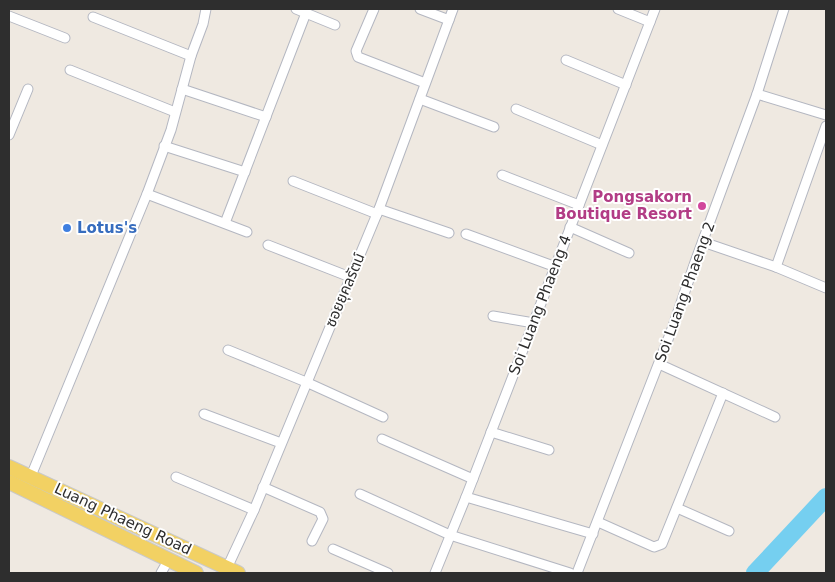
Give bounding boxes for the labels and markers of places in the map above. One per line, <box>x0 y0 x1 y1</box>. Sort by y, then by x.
place label: Pongsakorn Boutique Resort <box>555 188 692 223</box>
marker: Pongsakorn Boutique Resort <box>696 200 708 212</box>
place label: Lotus's <box>77 219 137 237</box>
marker: Lotus's <box>61 222 73 234</box>

